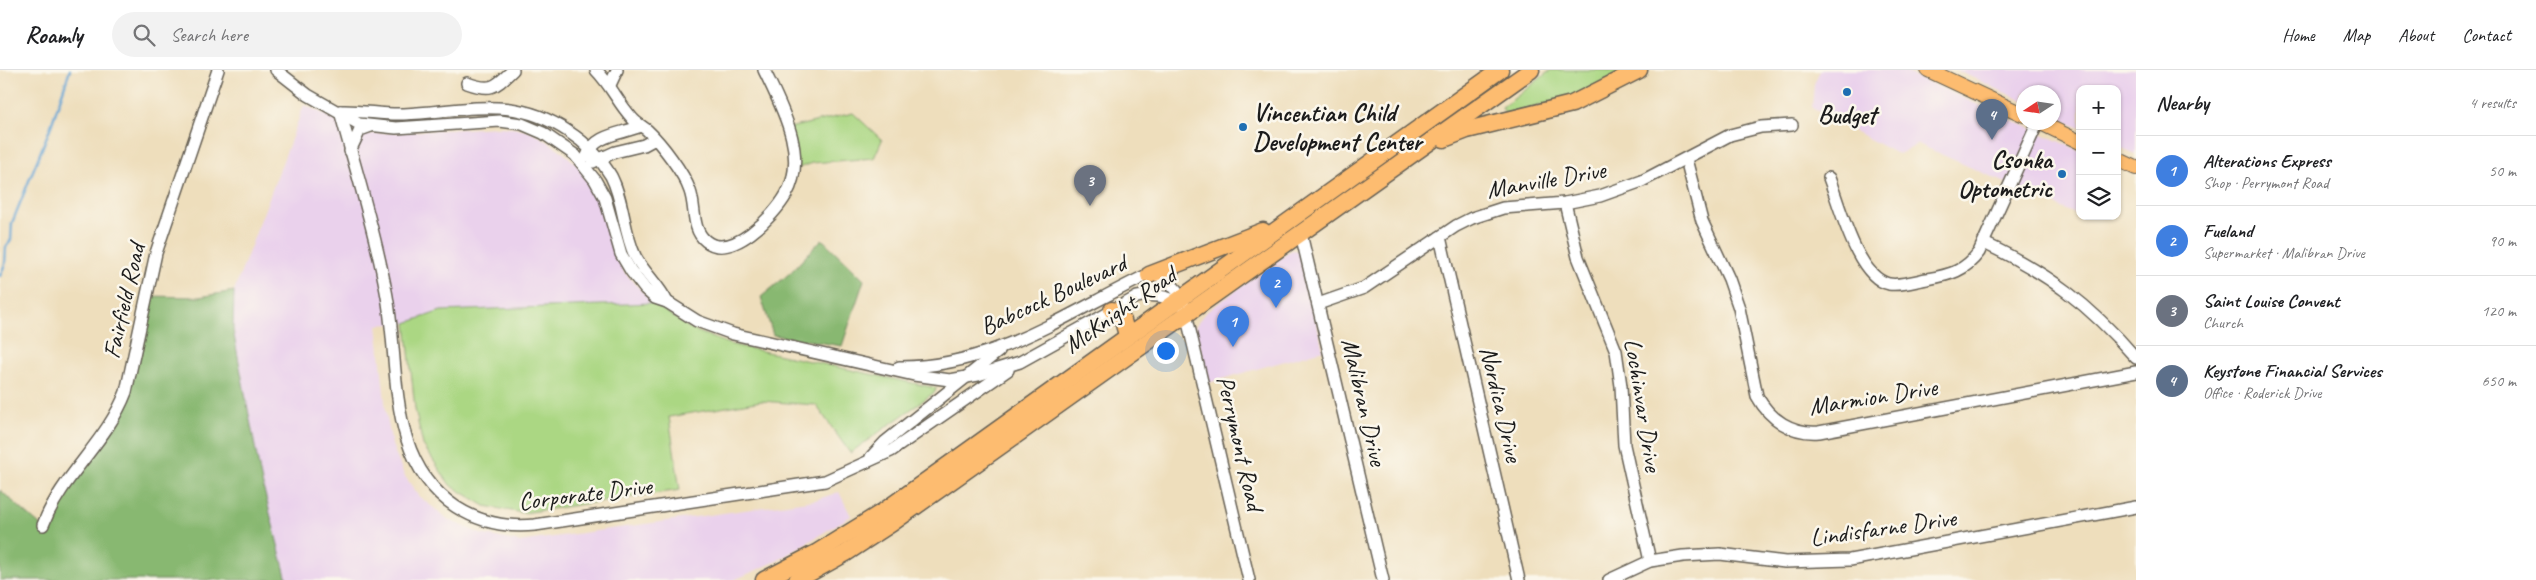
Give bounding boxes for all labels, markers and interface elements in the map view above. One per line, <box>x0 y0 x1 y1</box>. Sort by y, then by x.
search box <box>112 12 462 57</box>
text: Roamly <box>25 20 82 50</box>
icon: search <box>130 21 158 49</box>
text: Search here <box>170 23 248 47</box>
text: Home <box>2282 24 2315 46</box>
text: Map <box>2343 24 2370 46</box>
text: About <box>2398 24 2434 46</box>
text: Contact <box>2462 24 2511 46</box>
north arrow <box>2016 85 2061 130</box>
map controls <box>2076 85 2121 220</box>
button: + <box>2076 85 2121 130</box>
marker: Budget <box>1841 86 1853 98</box>
text: Nearby <box>2156 90 2209 116</box>
text: 4 results <box>2469 93 2516 113</box>
place label: Vincentian Child Development Center <box>1253 97 1425 158</box>
place label: Budget <box>1818 99 1880 131</box>
pin: 4 <box>1976 99 2008 140</box>
marker: Vincentian Child Development Center <box>1237 121 1249 133</box>
button: − <box>2076 130 2121 175</box>
place label: Csonka Optometric <box>1958 144 2054 205</box>
text: Alterations Express <box>2203 149 2331 173</box>
street label: Manville Drive <box>1484 153 1610 206</box>
text: 1 <box>2168 161 2176 181</box>
text: 50 m <box>2489 161 2516 181</box>
pin: 3 <box>1074 165 1106 206</box>
marker: Csonka Optometric <box>2056 168 2068 180</box>
text: Shop · Perrymont Road <box>2203 173 2329 193</box>
button: layers <box>2076 175 2121 220</box>
text: Fueland <box>2203 219 2253 243</box>
text: 2 <box>2168 231 2176 251</box>
text: 90 m <box>2489 231 2516 251</box>
street label: Fairfield Road <box>95 236 154 361</box>
text: Supermarket · Malibran Drive <box>2203 243 2365 263</box>
street label: Babcock Boulevard <box>975 245 1135 343</box>
street label: McKnight Road <box>1057 258 1185 361</box>
pin: 2 <box>1260 267 1292 308</box>
text: Saint Louise Convent <box>2203 289 2340 313</box>
text: 3 <box>2168 301 2176 321</box>
text: 120 m <box>2482 301 2516 321</box>
pin: 1 <box>1217 306 1249 347</box>
text: Church <box>2203 313 2243 333</box>
street label: Malibran Drive <box>1334 335 1395 471</box>
street label: Lochinvar Drive <box>1617 336 1670 476</box>
your location <box>1153 338 1179 364</box>
street label: Nordica Drive <box>1472 343 1530 467</box>
text: Keystone Financial Services <box>2203 359 2382 383</box>
street label: Marmion Drive <box>1807 371 1941 423</box>
text: 4 <box>2168 371 2176 391</box>
text: 650 m <box>2482 371 2516 391</box>
street label: Perrymont Road <box>1209 373 1272 517</box>
text: Office · Roderick Drive <box>2203 383 2322 403</box>
street label: Corporate Drive <box>516 470 655 518</box>
street label: Lindisfarne Drive <box>1808 502 1960 554</box>

